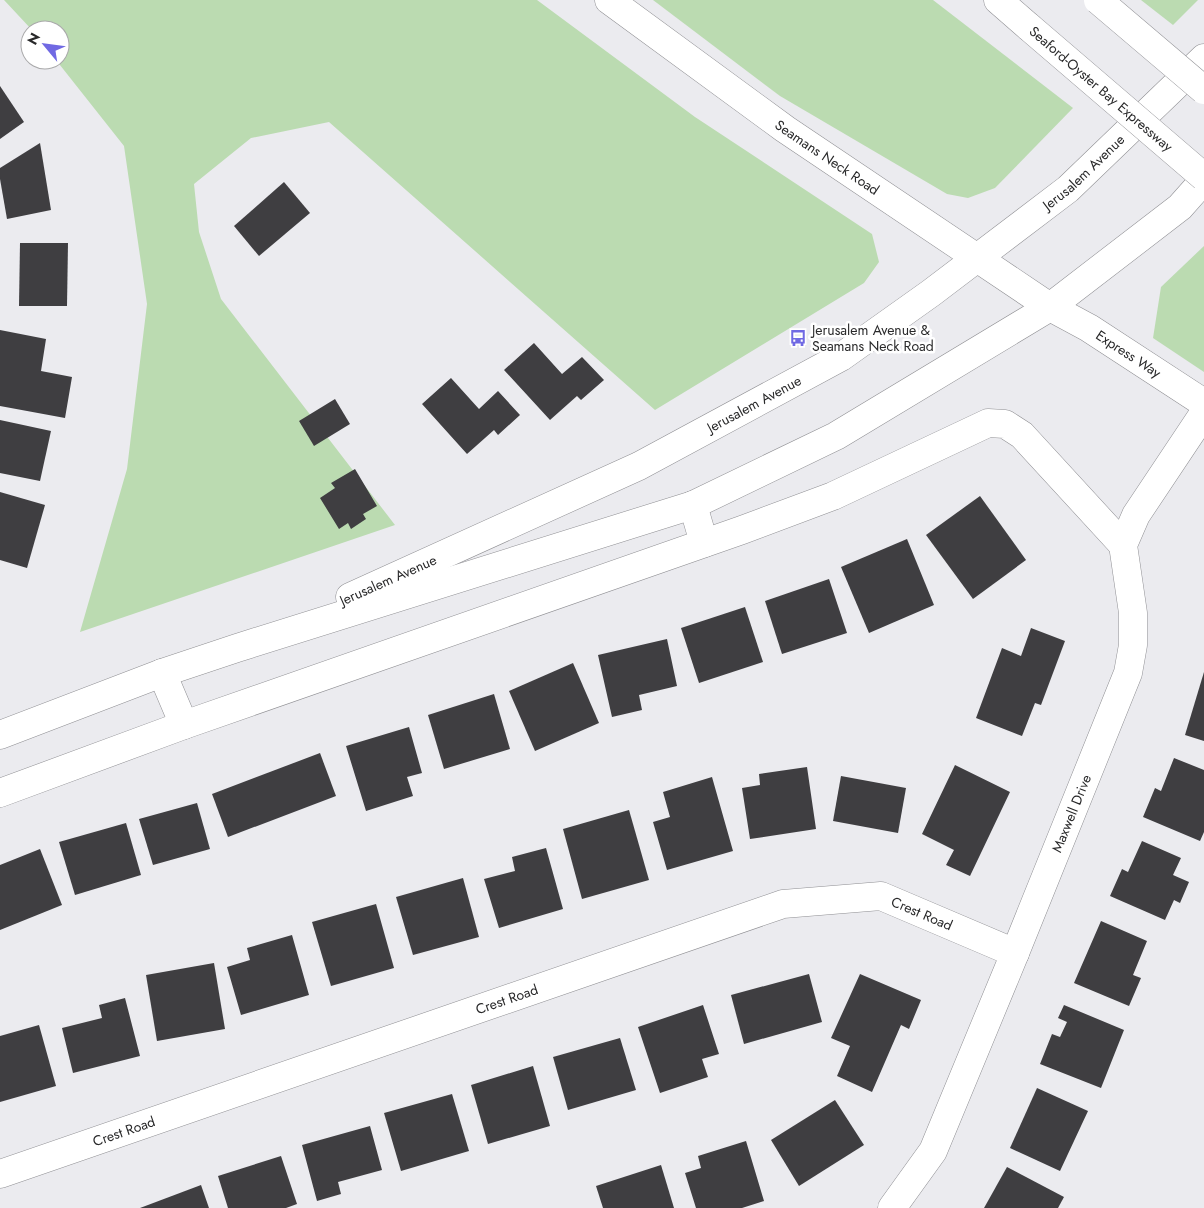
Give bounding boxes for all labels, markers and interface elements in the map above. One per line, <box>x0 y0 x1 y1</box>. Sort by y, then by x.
north arrow <box>20 20 70 70</box>
street label: Seaford-Oyster Bay Expressway <box>1025 21 1178 157</box>
text: N <box>22 29 45 48</box>
street label: Seamans Neck Road <box>771 115 883 200</box>
street label: Jerusalem Avenue <box>1037 130 1129 216</box>
place label: Jerusalem Avenue & Seamans Neck Road <box>810 320 934 356</box>
street label: Express Way <box>1092 325 1166 383</box>
bus stop icon: Jerusalem Avenue & Seamans Neck Road <box>788 328 808 348</box>
street label: Jerusalem Avenue <box>702 370 805 438</box>
street label: Jerusalem Avenue <box>334 550 440 611</box>
street label: Maxwell Drive <box>1047 771 1096 855</box>
street label: Crest Road <box>888 891 956 935</box>
street label: Crest Road <box>473 979 541 1019</box>
street label: Crest Road <box>90 1111 158 1151</box>

